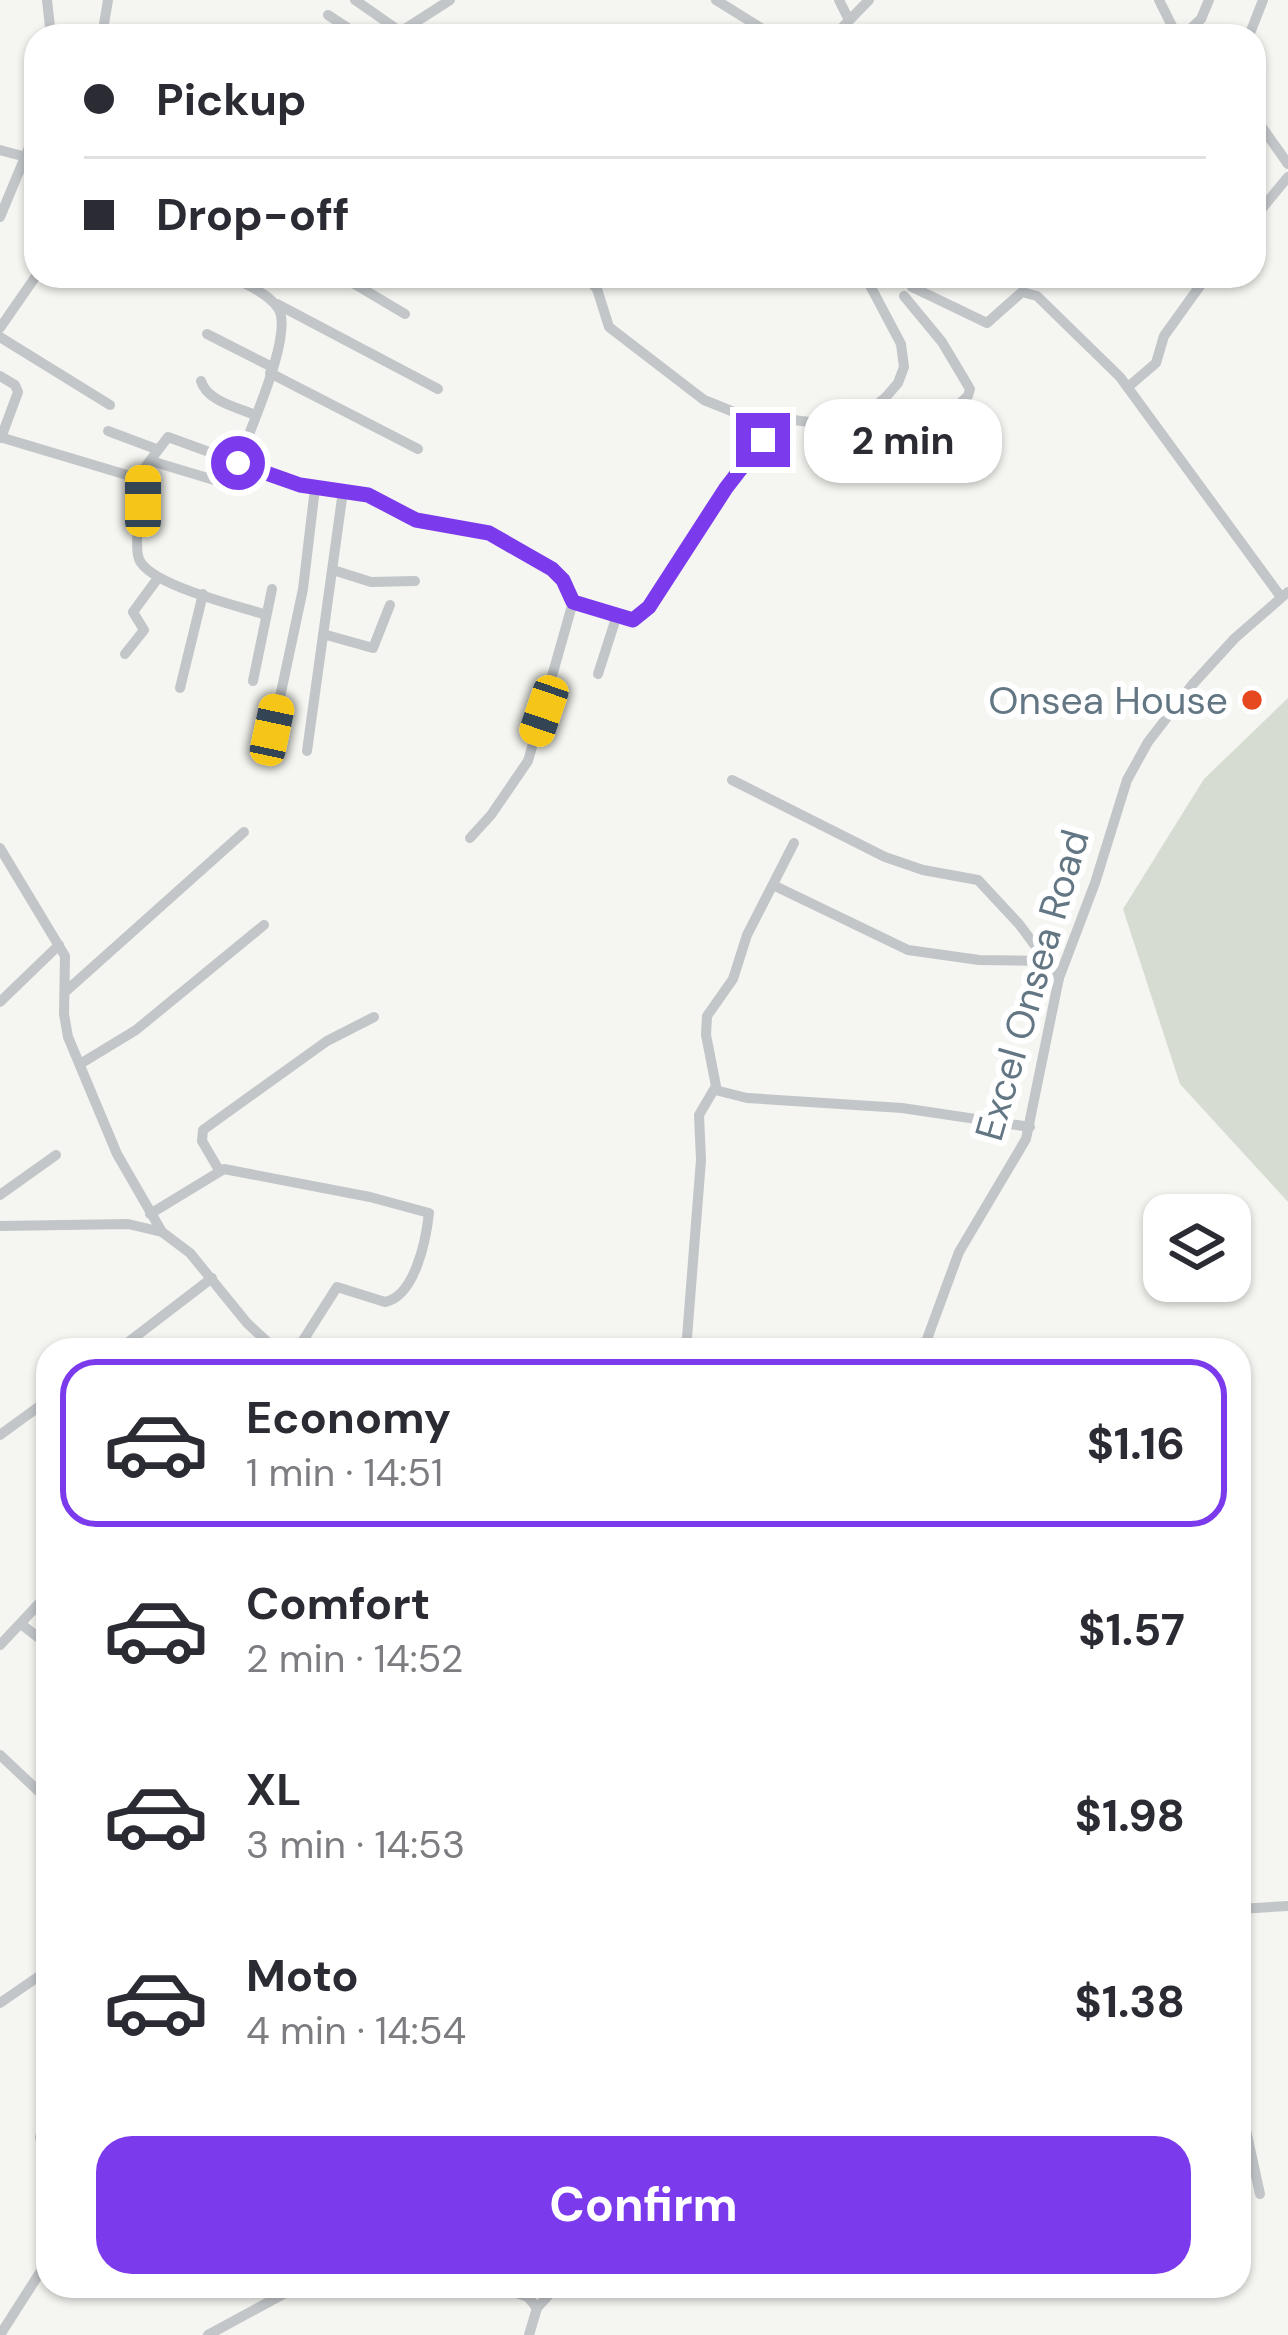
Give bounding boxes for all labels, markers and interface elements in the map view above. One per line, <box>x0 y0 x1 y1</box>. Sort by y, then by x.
text: Pickup <box>156 70 306 129</box>
text: Drop-off <box>156 185 350 244</box>
callout: 2 min <box>805 398 1003 482</box>
route end <box>736 413 790 467</box>
text: 2 min <box>851 415 955 466</box>
route start <box>211 436 265 490</box>
car <box>125 465 161 537</box>
car <box>515 671 573 751</box>
place label: Onsea House <box>988 675 1228 726</box>
marker: Onsea House <box>1239 687 1265 713</box>
car <box>247 691 297 769</box>
street label: Excel Onsea Road <box>963 824 1101 1146</box>
map controls <box>1143 1194 1251 1302</box>
button: layers <box>1143 1194 1251 1302</box>
text: Economy <box>246 1388 451 1447</box>
icon: car <box>102 1389 210 1497</box>
text: $1.16 <box>1087 1414 1185 1473</box>
text: 1 min · 14:51 <box>246 1447 443 1498</box>
text: Comfort <box>246 1574 430 1633</box>
icon: car <box>102 1575 210 1683</box>
text: $1.57 <box>1078 1600 1185 1659</box>
text: 2 min · 14:52 <box>246 1633 463 1684</box>
text: XL <box>246 1760 301 1819</box>
icon: car <box>102 1761 210 1869</box>
text: $1.98 <box>1075 1786 1185 1845</box>
text: 3 min · 14:53 <box>246 1819 465 1870</box>
text: Moto <box>246 1946 359 2005</box>
icon: car <box>102 1947 210 2055</box>
text: $1.38 <box>1074 1972 1185 2031</box>
text: 4 min · 14:54 <box>246 2005 466 2056</box>
button: Confirm <box>96 2136 1191 2274</box>

